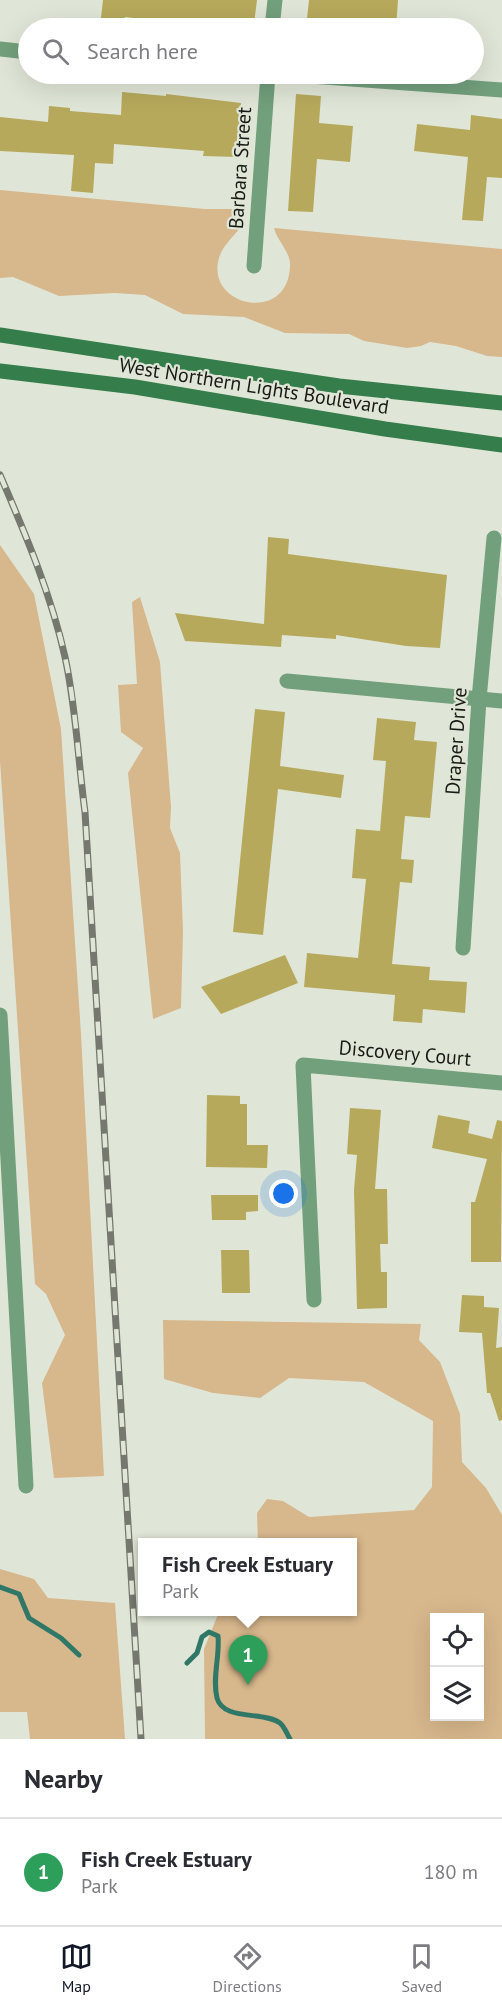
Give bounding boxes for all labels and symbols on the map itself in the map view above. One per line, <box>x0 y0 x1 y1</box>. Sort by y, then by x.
street label: Barbara Street <box>223 106 257 230</box>
street label: West Northern Lights Boulevard <box>117 352 391 420</box>
street label: Draper Drive <box>439 686 473 796</box>
street label: Discovery Court <box>338 1034 472 1072</box>
your location <box>269 1179 298 1208</box>
pin: 1 <box>228 1636 268 1685</box>

